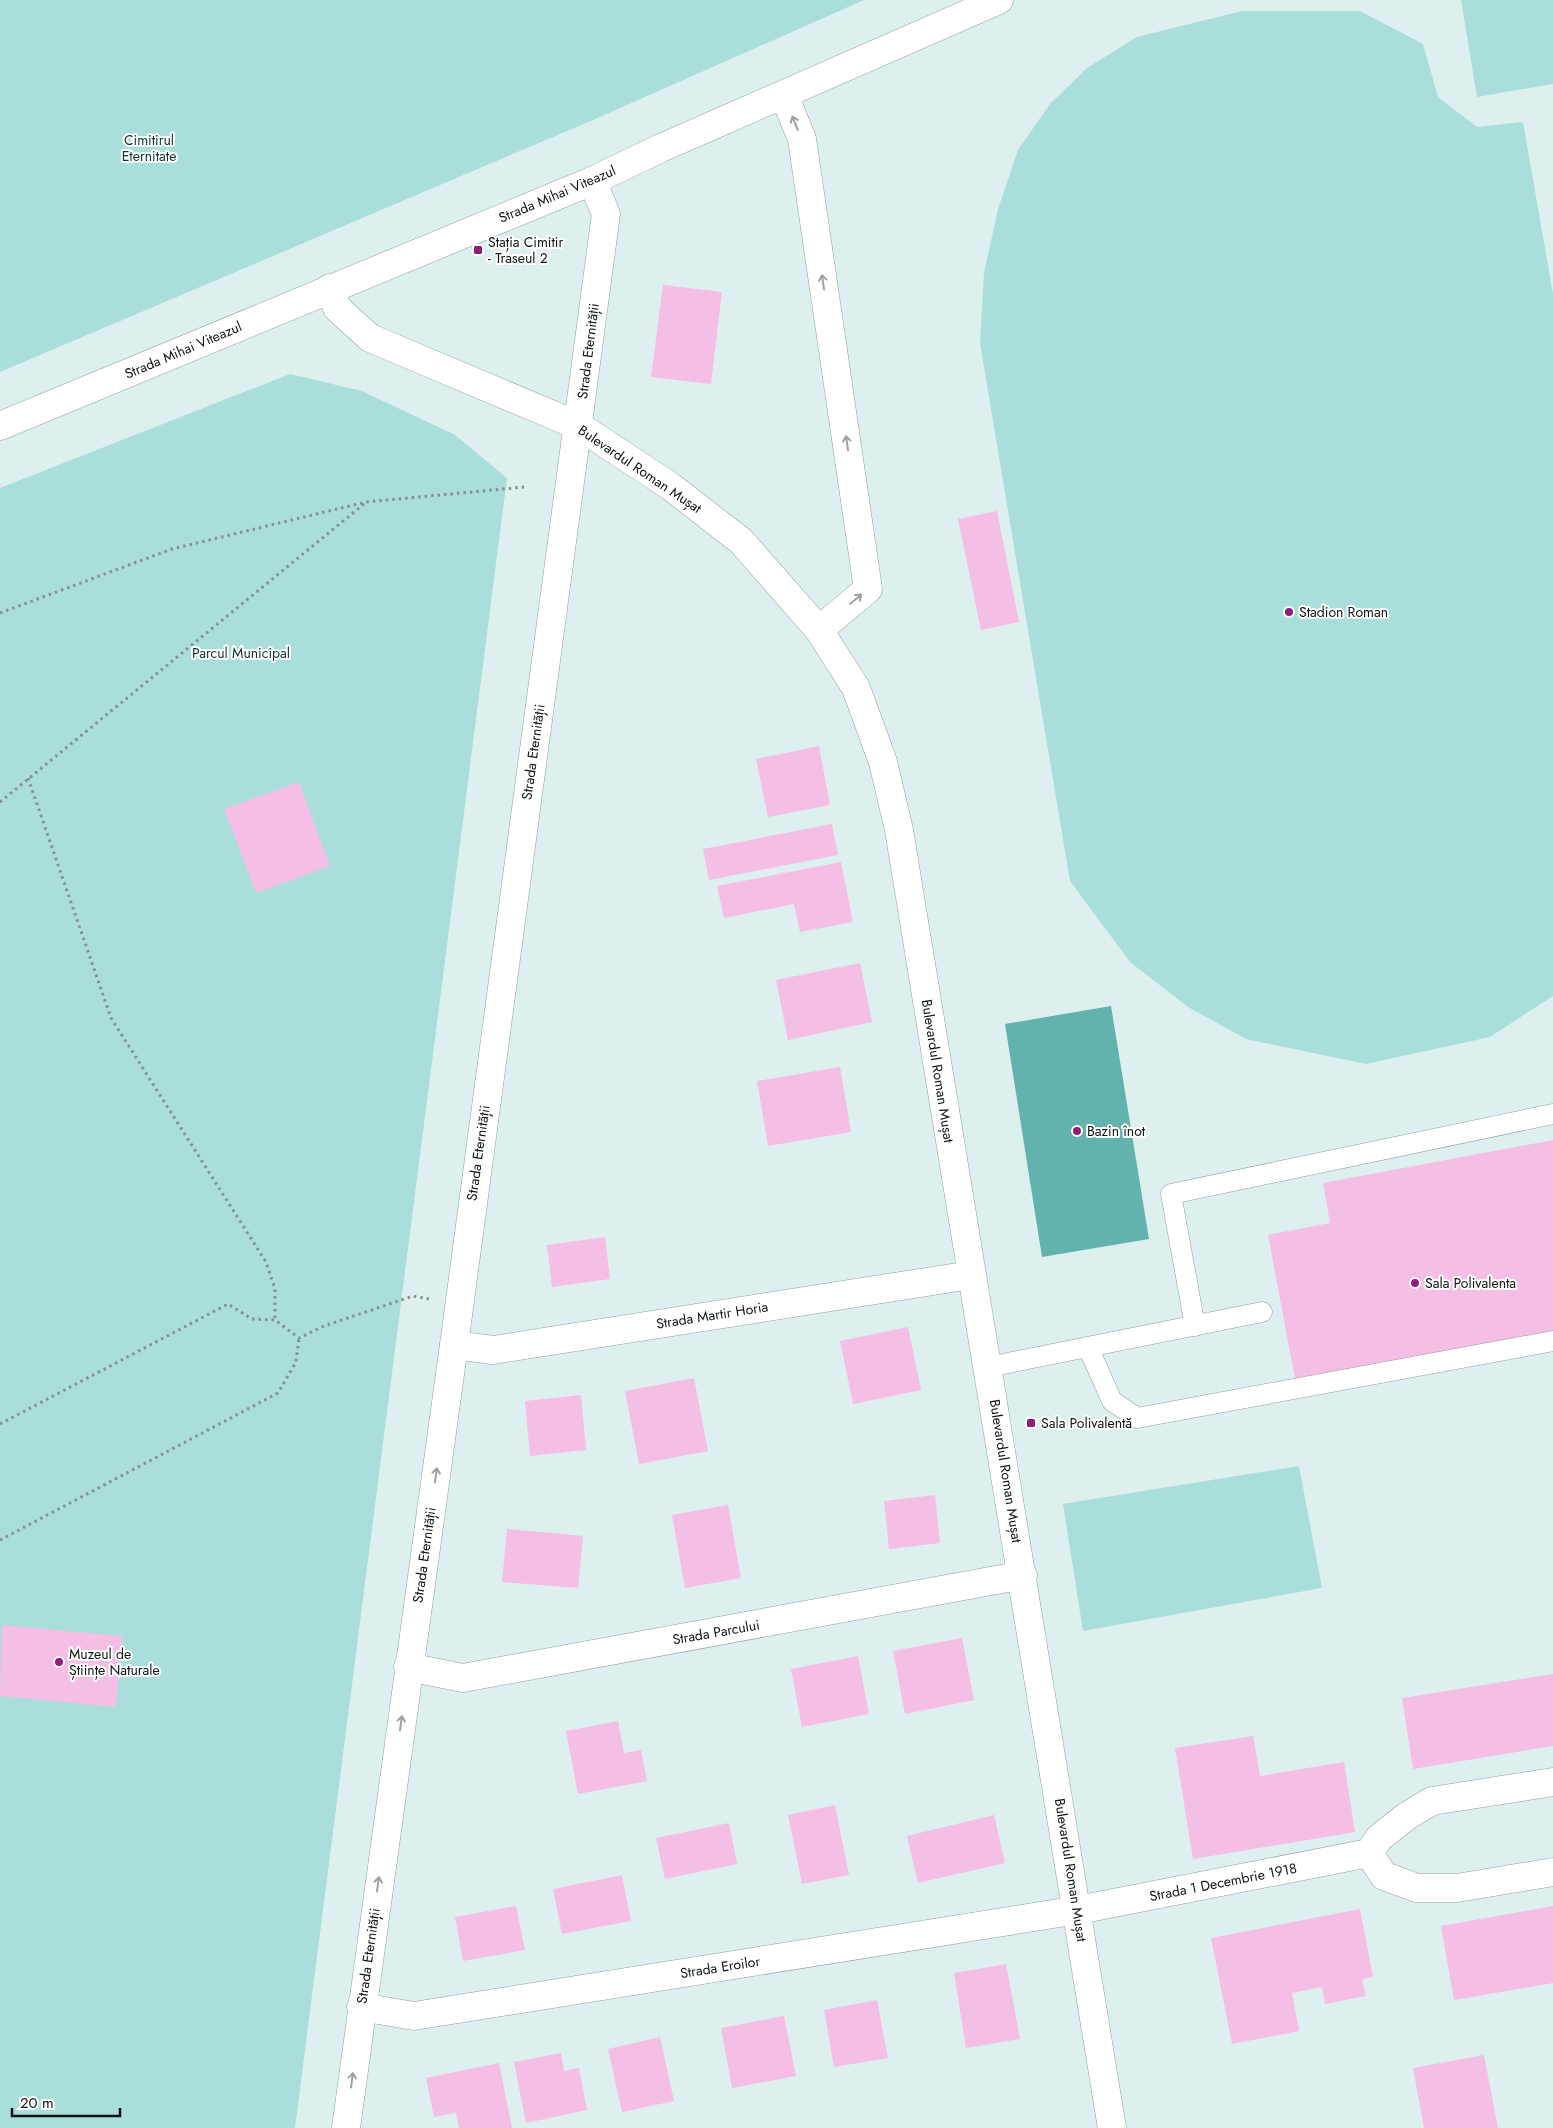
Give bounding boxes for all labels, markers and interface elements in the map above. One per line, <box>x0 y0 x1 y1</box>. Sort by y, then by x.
one-way arrow <box>790 116 800 131</box>
park label: Cimitirul Eternitate <box>122 130 176 166</box>
street label: Strada Mihai Viteazul <box>495 160 619 228</box>
place label: Stația Cimitir - Traseul 2 <box>488 232 563 268</box>
marker: Stația Cimitir - Traseul 2 <box>472 244 484 256</box>
one-way arrow <box>818 275 828 291</box>
street label: Strada Eternității <box>572 302 605 400</box>
street label: Strada Mihai Viteazul <box>121 316 245 384</box>
street label: Bulevardul Roman Mușat <box>574 420 706 519</box>
one-way arrow <box>841 435 851 451</box>
one-way arrow <box>850 593 863 604</box>
place label: Stadion Roman <box>1299 602 1388 622</box>
marker: Stadion Roman <box>1283 606 1295 618</box>
park label: Parcul Municipal <box>192 643 290 663</box>
street label: Strada Eternității <box>516 703 551 801</box>
street label: Bulevardul Roman Mușat <box>916 998 959 1145</box>
street label: Strada Eternității <box>461 1104 496 1202</box>
place label: Bazin înot <box>1087 1121 1146 1141</box>
marker: Bazin înot <box>1071 1125 1083 1137</box>
place label: Sala Polivalenta <box>1425 1273 1516 1293</box>
marker: Sala Polivalenta <box>1409 1277 1421 1289</box>
street label: Strada Martir Horia <box>655 1296 769 1334</box>
street label: Bulevardul Roman Mușat <box>984 1398 1027 1545</box>
place label: Sala Polivalentă <box>1041 1413 1132 1433</box>
marker: Sala Polivalentă <box>1025 1417 1037 1429</box>
one-way arrow <box>431 1468 441 1484</box>
street label: Strada Eternității <box>407 1506 442 1604</box>
street label: Strada Parcului <box>671 1614 761 1650</box>
place label: Muzeul de Științe Naturale <box>69 1644 160 1681</box>
marker: Muzeul de Științe Naturale <box>53 1656 65 1668</box>
one-way arrow <box>396 1715 406 1731</box>
street label: Bulevardul Roman Mușat <box>1049 1797 1092 1944</box>
street label: Strada 1 Decembrie 1918 <box>1148 1858 1298 1906</box>
one-way arrow <box>374 1876 384 1892</box>
street label: Strada Eternității <box>351 1907 386 2005</box>
street label: Strada Eroilor <box>679 1951 762 1983</box>
one-way arrow <box>347 2072 357 2088</box>
scale bar <box>12 2086 120 2118</box>
text: 20 m <box>20 2092 54 2114</box>

